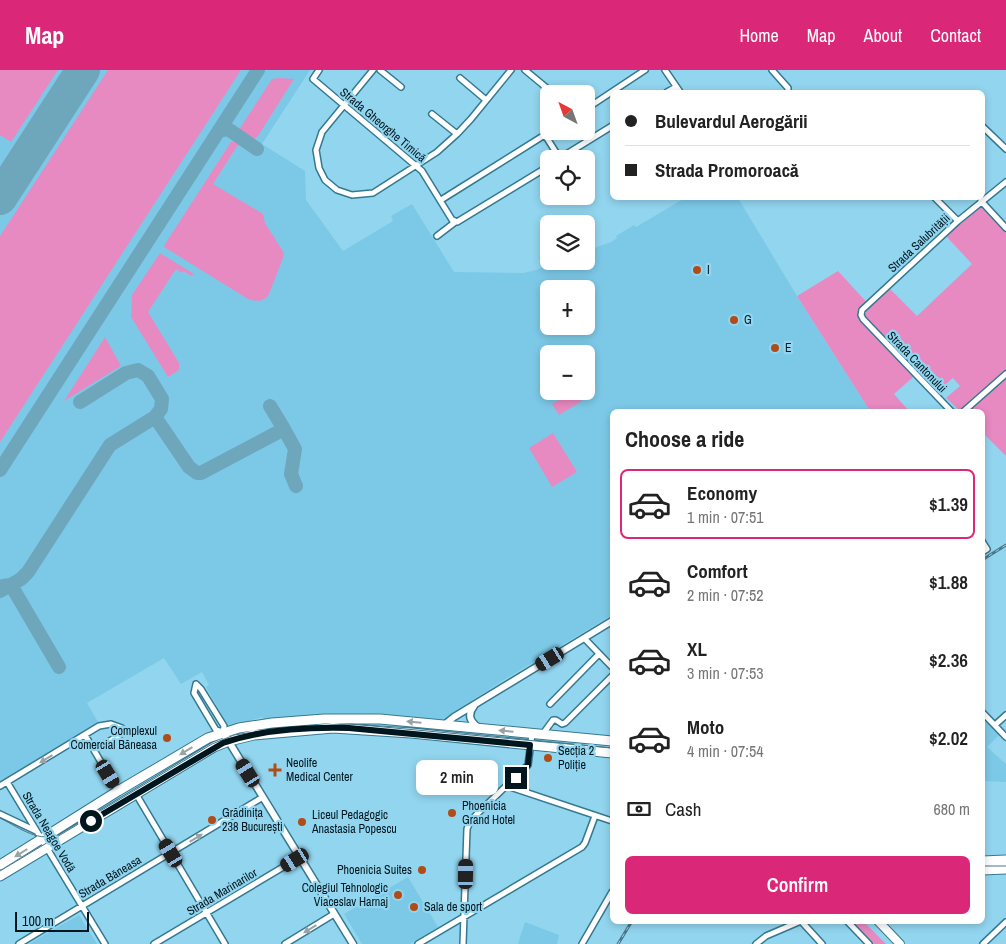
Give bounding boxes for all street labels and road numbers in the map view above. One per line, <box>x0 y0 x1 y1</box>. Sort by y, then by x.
street label: Strada Gheorghe Timică <box>337 84 430 166</box>
street label: Strada Salubrității <box>885 210 953 276</box>
street label: Strada Cantonului <box>884 328 950 396</box>
street label: Strada Neagoe Vodă <box>19 789 80 876</box>
street label: Strada Băneasa <box>76 852 145 902</box>
street label: Strada Marinarilor <box>184 864 261 919</box>

